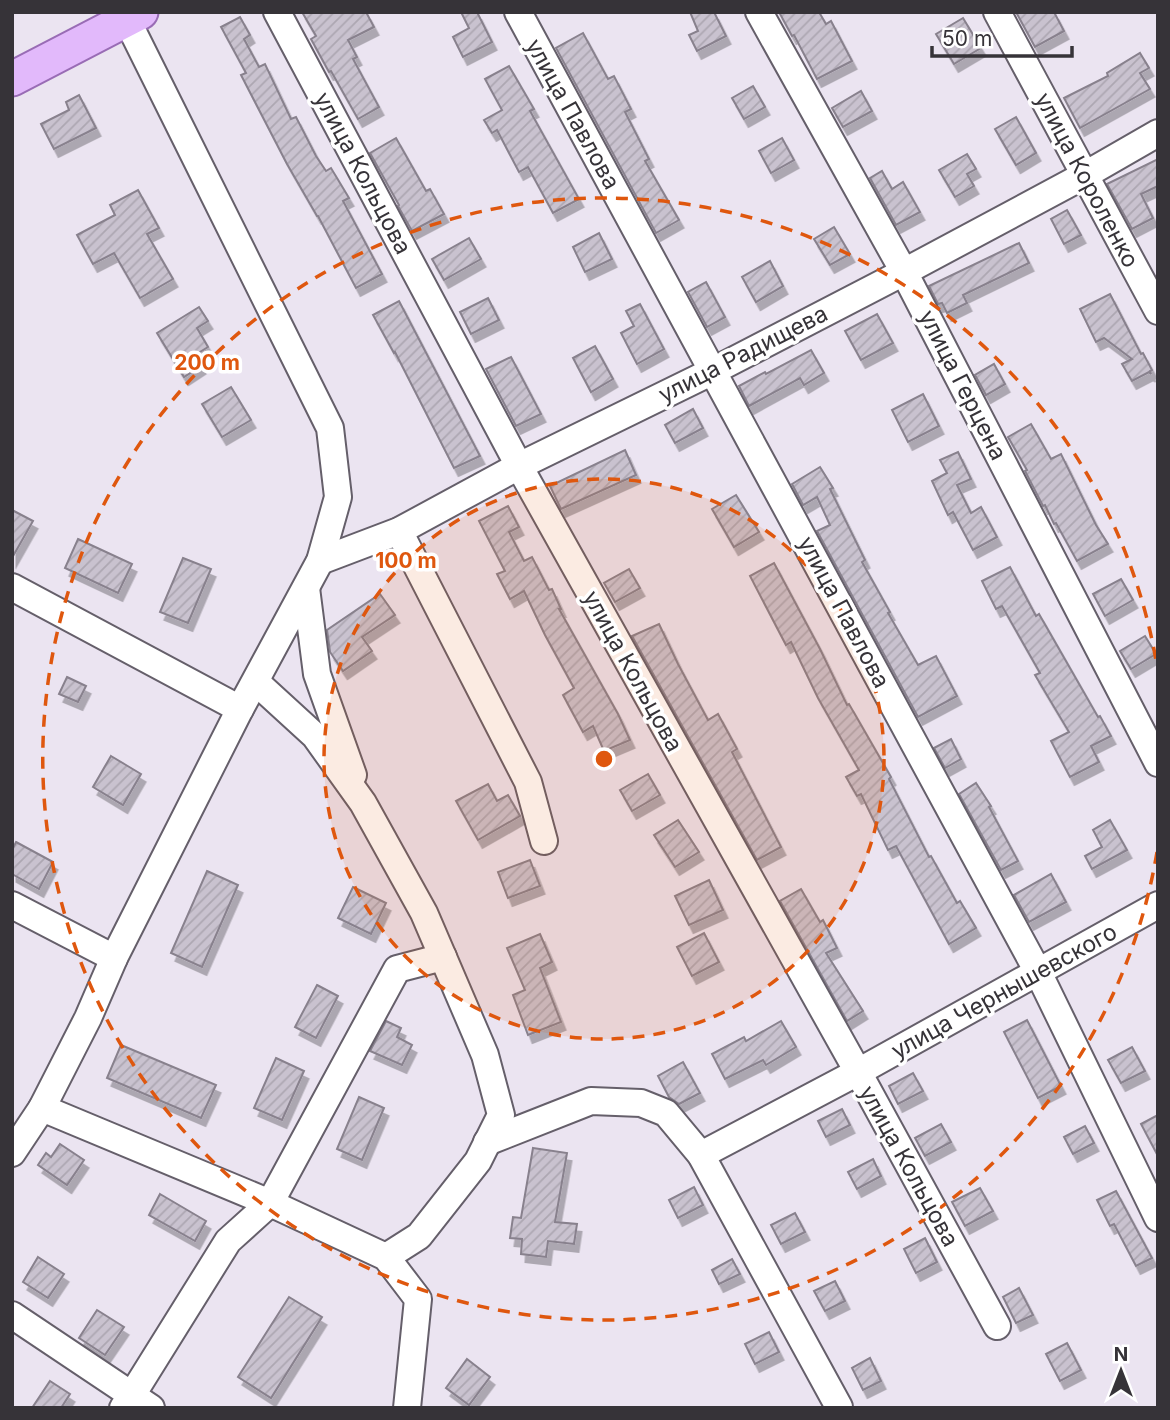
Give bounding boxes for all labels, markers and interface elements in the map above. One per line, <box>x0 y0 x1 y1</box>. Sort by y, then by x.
scale bar <box>932 14 1072 58</box>
text: 50 m <box>942 26 992 51</box>
street label: улица Павлова <box>520 34 626 194</box>
street label: улица Кольцова <box>308 87 418 259</box>
street label: улица Короленко <box>1029 88 1145 272</box>
street label: улица Радищева <box>654 299 832 409</box>
street label: улица Герцена <box>913 305 1013 465</box>
text: 200 m <box>174 350 240 375</box>
street label: улица Павлова <box>792 531 896 693</box>
text: 100 m <box>375 548 437 573</box>
street label: улица Кольцова <box>577 586 689 756</box>
centre of rings <box>592 747 616 771</box>
street label: улица Чернышевского <box>886 917 1122 1065</box>
street label: улица Кольцова <box>853 1081 965 1251</box>
north arrow <box>1086 1336 1156 1406</box>
text: N <box>1114 1343 1128 1366</box>

